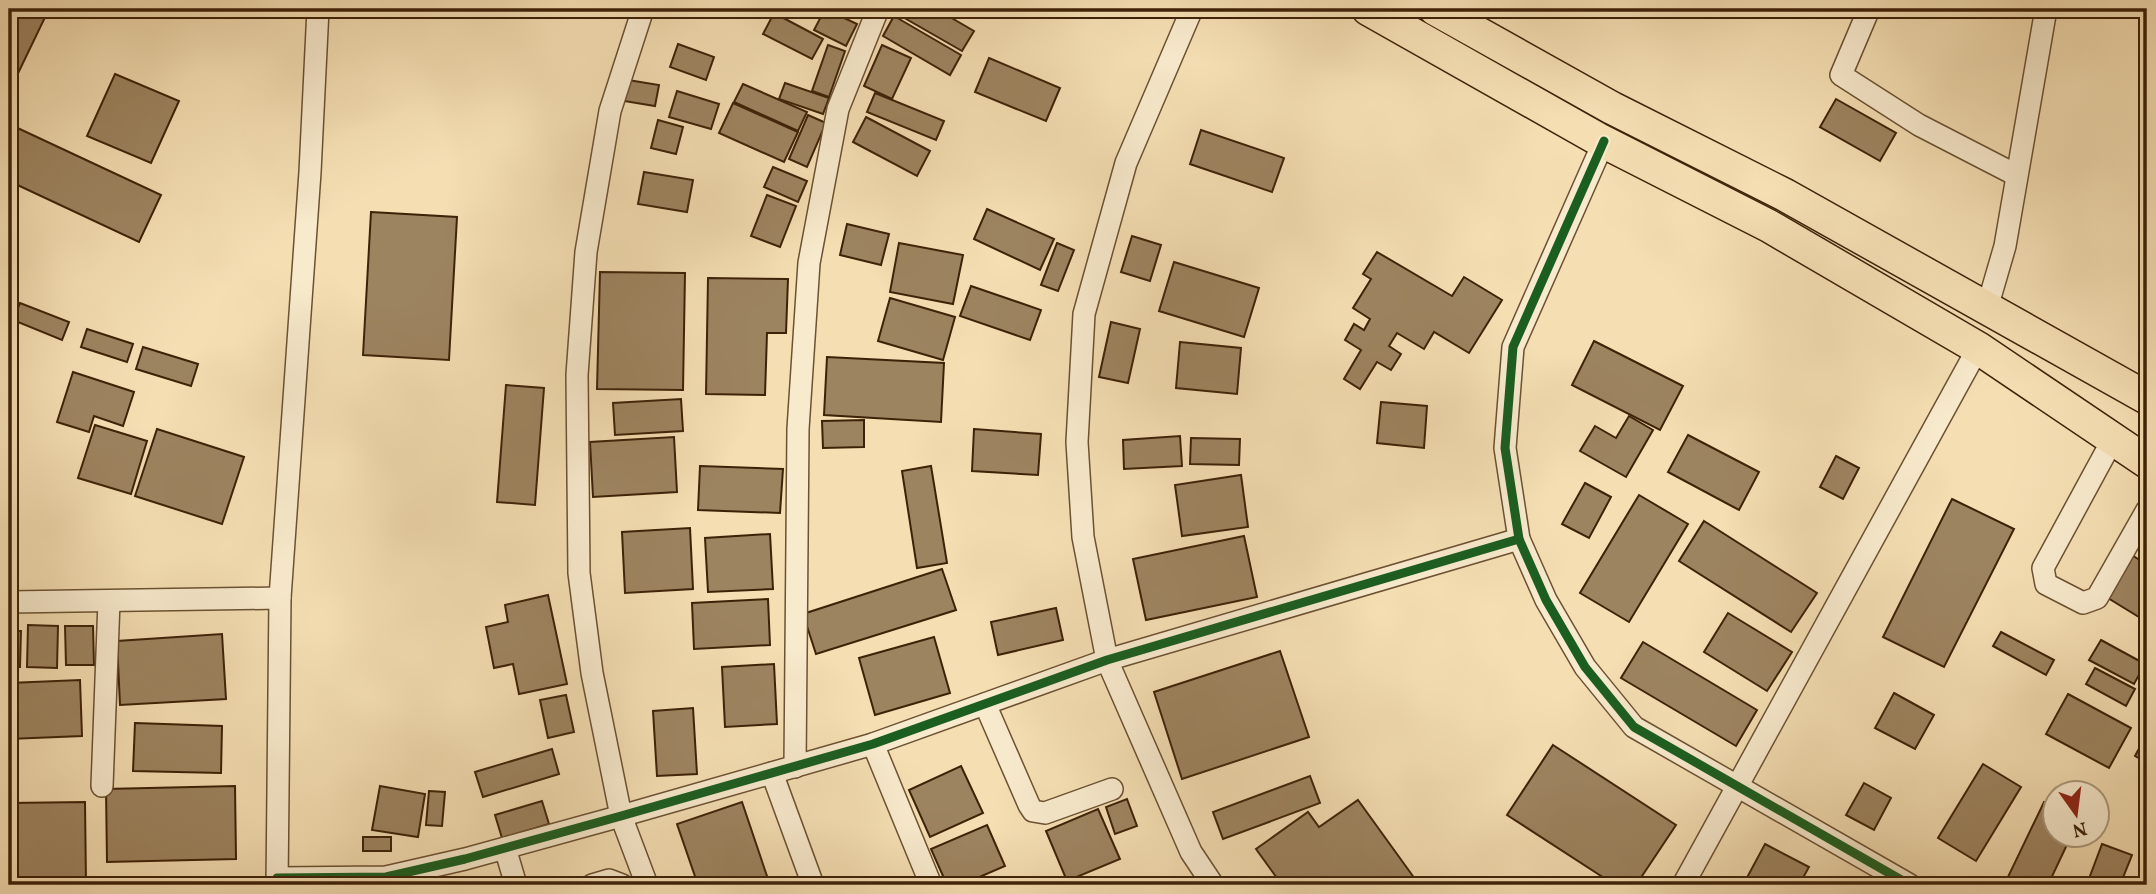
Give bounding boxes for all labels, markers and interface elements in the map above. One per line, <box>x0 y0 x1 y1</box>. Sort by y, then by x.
north arrow <box>2040 778 2110 848</box>
text: N <box>2070 814 2089 843</box>

